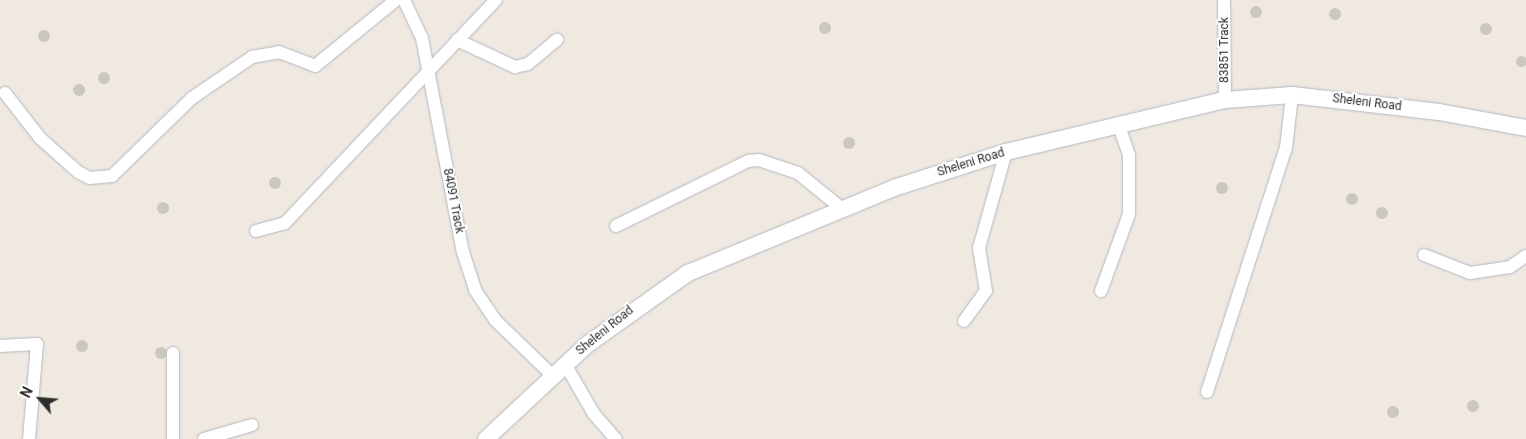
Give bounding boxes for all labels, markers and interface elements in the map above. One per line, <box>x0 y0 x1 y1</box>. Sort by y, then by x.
street label: 83851 Track <box>1218 17 1232 83</box>
street label: Sheleni Road <box>1332 92 1402 114</box>
street label: Sheleni Road <box>936 146 1006 180</box>
street label: 84091 Track <box>440 167 466 235</box>
street label: Sheleni Road <box>573 304 637 358</box>
north arrow <box>15 374 65 424</box>
text: N <box>17 384 36 400</box>

